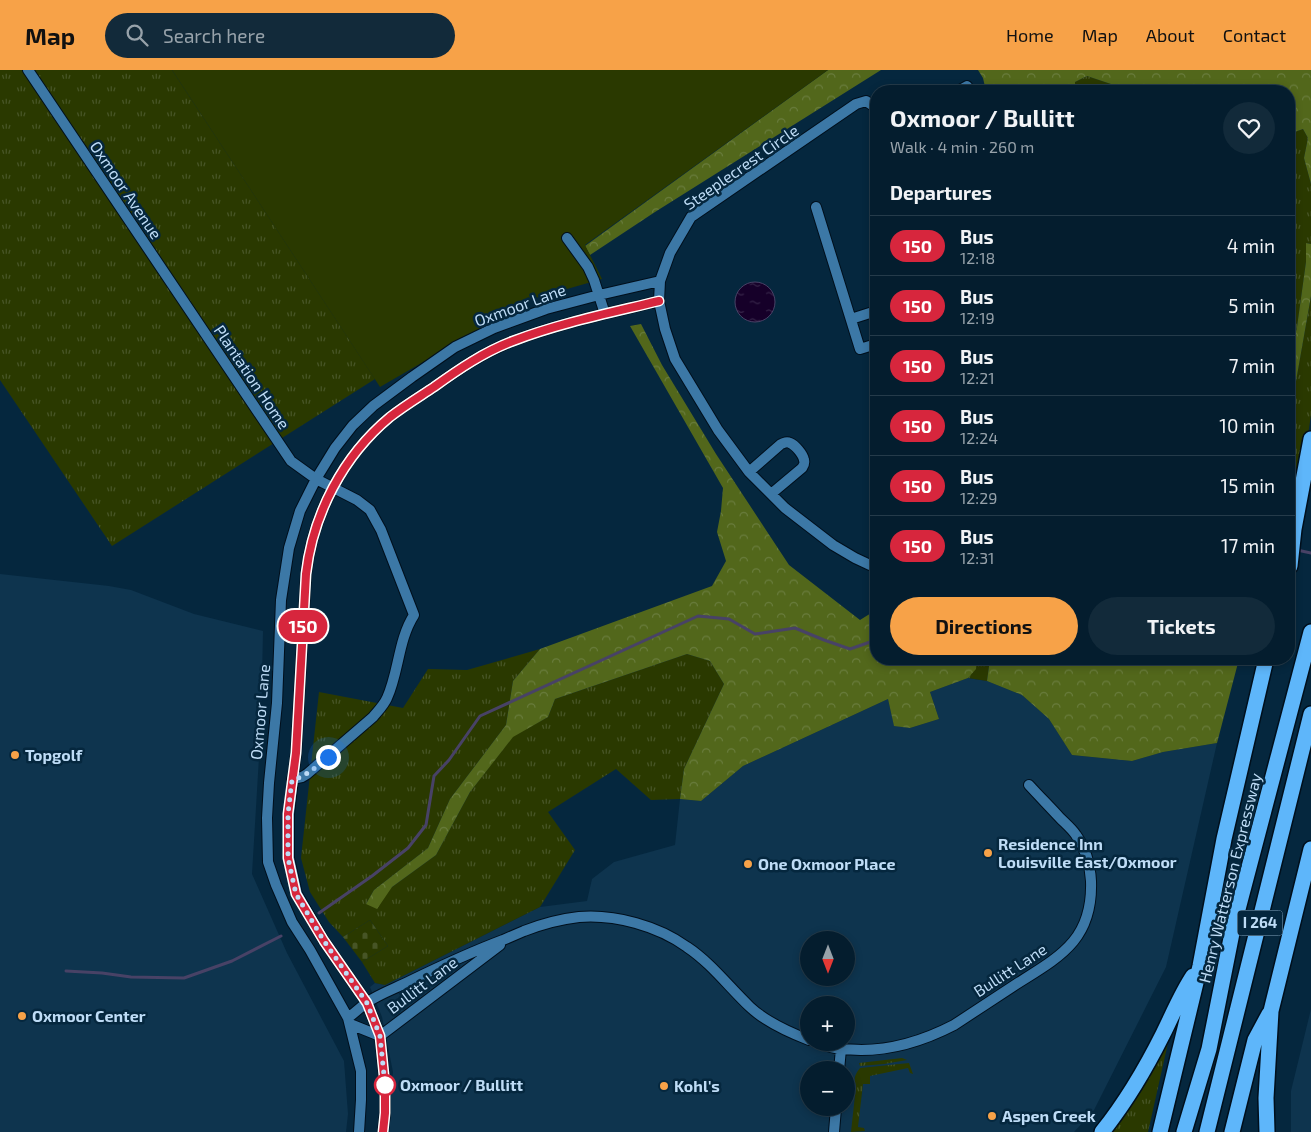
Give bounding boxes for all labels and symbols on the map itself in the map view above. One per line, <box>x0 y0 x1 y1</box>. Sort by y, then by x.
street label: Steeplecrest Circle <box>680 120 802 213</box>
street label: Oxmoor Avenue <box>87 137 166 242</box>
street label: Oxmoor Lane <box>472 279 568 330</box>
street label: Plantation Home <box>211 321 294 432</box>
line badge: 150 <box>274 610 332 642</box>
street label: Oxmoor Lane <box>246 663 273 761</box>
place label: Topgolf <box>25 745 83 764</box>
your location <box>316 745 341 770</box>
marker: Topgolf <box>9 749 21 761</box>
street label: Henry Watterson Expressway <box>1194 770 1265 985</box>
place label: Residence Inn Louisville East/Oxmoor <box>998 834 1177 871</box>
marker: Residence Inn Louisville East/Oxmoor <box>982 847 994 859</box>
place label: One Oxmoor Place <box>758 854 895 873</box>
marker: One Oxmoor Place <box>742 858 754 870</box>
road number: I 264 <box>1238 910 1282 936</box>
north arrow <box>800 931 855 986</box>
street label: Bullitt Lane <box>970 939 1050 1000</box>
street label: Bullitt Lane <box>383 952 461 1017</box>
place label: Oxmoor Center <box>32 1006 146 1025</box>
marker: Oxmoor Center <box>16 1010 28 1022</box>
marker: Oxmoor / Bullitt <box>374 1074 396 1096</box>
place label: Oxmoor / Bullitt <box>400 1075 524 1094</box>
place label: Kohl's <box>674 1076 720 1095</box>
marker: Kohl's <box>658 1080 670 1092</box>
place label: Aspen Creek <box>1002 1106 1096 1125</box>
marker: Aspen Creek <box>986 1110 998 1122</box>

